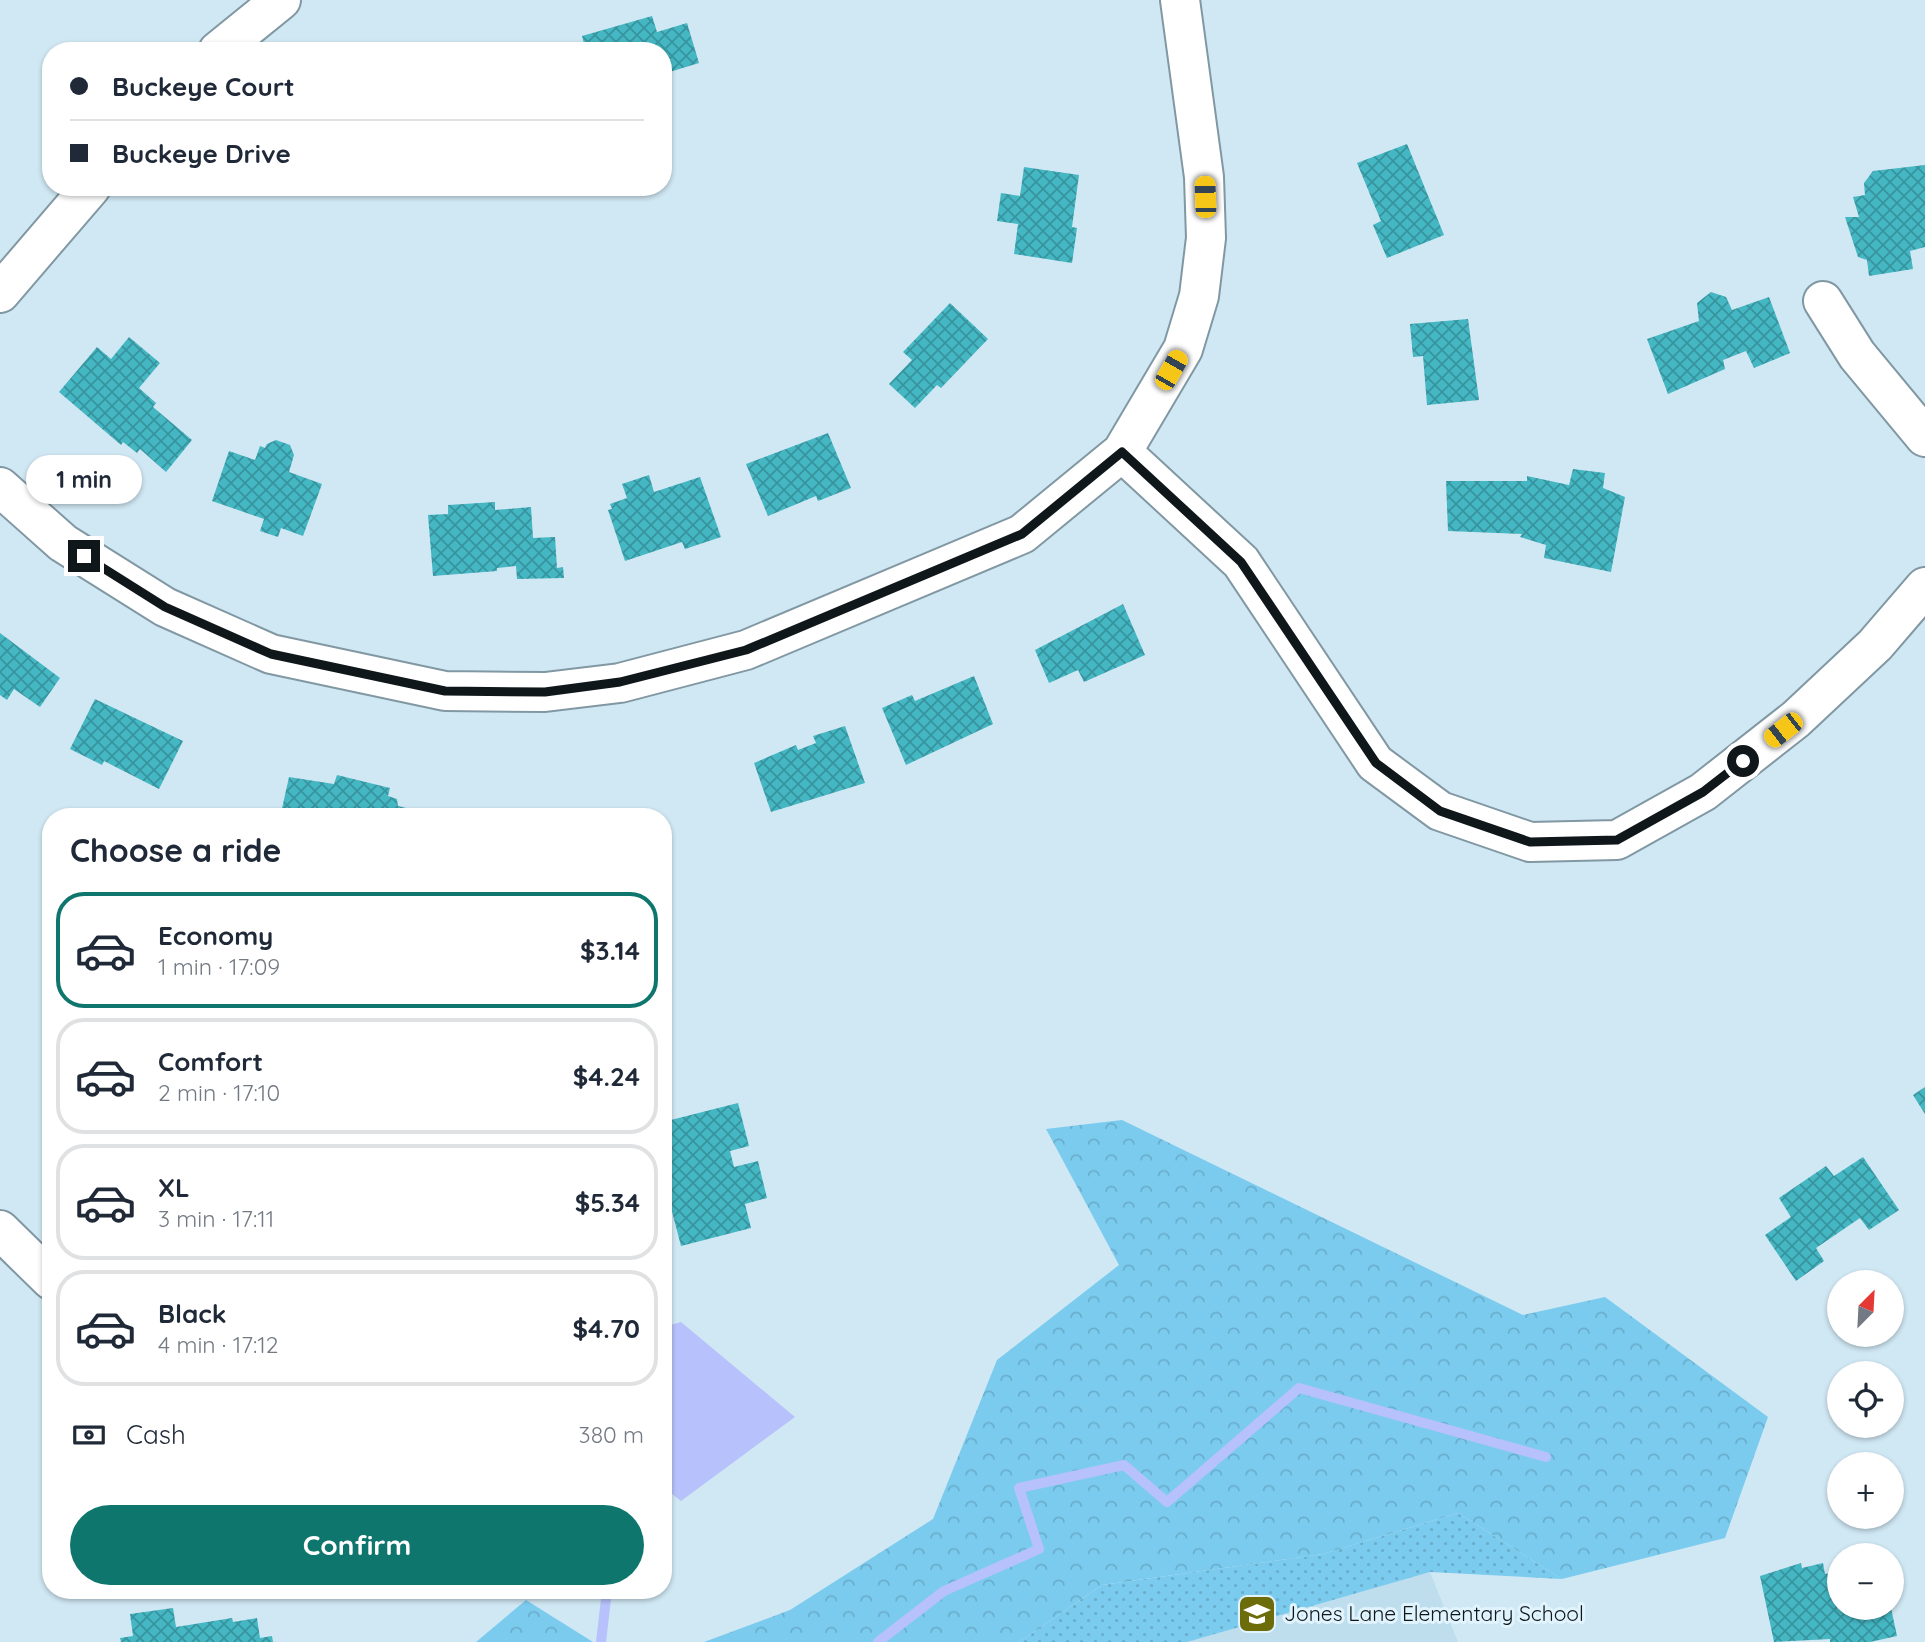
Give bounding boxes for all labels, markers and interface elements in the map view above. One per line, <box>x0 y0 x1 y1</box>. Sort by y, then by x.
text: Buckeye Court <box>112 70 295 103</box>
text: Buckeye Drive <box>112 137 291 170</box>
car <box>1194 176 1217 218</box>
car <box>1152 347 1191 393</box>
callout: 1 min <box>26 454 142 504</box>
text: 1 min <box>56 465 112 494</box>
route end <box>68 540 100 572</box>
car <box>1760 709 1807 751</box>
route start <box>1727 745 1759 777</box>
text: Choose a ride <box>70 830 282 870</box>
icon: car <box>74 919 137 982</box>
text: Economy <box>158 919 273 952</box>
text: $3.14 <box>580 934 640 967</box>
text: 1 min · 17:09 <box>158 952 280 981</box>
icon: car <box>74 1045 137 1108</box>
text: Comfort <box>158 1045 263 1078</box>
text: $4.24 <box>573 1060 640 1093</box>
text: 2 min · 17:10 <box>158 1078 280 1107</box>
icon: car <box>74 1171 137 1234</box>
text: XL <box>158 1171 190 1204</box>
text: $5.34 <box>575 1186 640 1219</box>
text: 3 min · 17:11 <box>158 1204 274 1233</box>
north arrow <box>1827 1270 1904 1348</box>
map controls <box>1827 1270 1904 1620</box>
icon: car <box>74 1297 137 1360</box>
text: Black <box>158 1297 227 1330</box>
text: $4.70 <box>572 1312 640 1345</box>
text: 4 min · 17:12 <box>158 1330 279 1359</box>
button: locate <box>1827 1361 1904 1438</box>
icon: cash <box>70 1416 108 1454</box>
text: Cash <box>126 1418 186 1451</box>
text: 380 m <box>579 1420 644 1449</box>
button: + <box>1827 1452 1904 1529</box>
button: Confirm <box>70 1505 644 1585</box>
button: − <box>1827 1543 1904 1620</box>
school or university icon: Jones Lane Elementary School <box>1236 1593 1278 1635</box>
place label: Jones Lane Elementary School <box>1284 1600 1584 1626</box>

